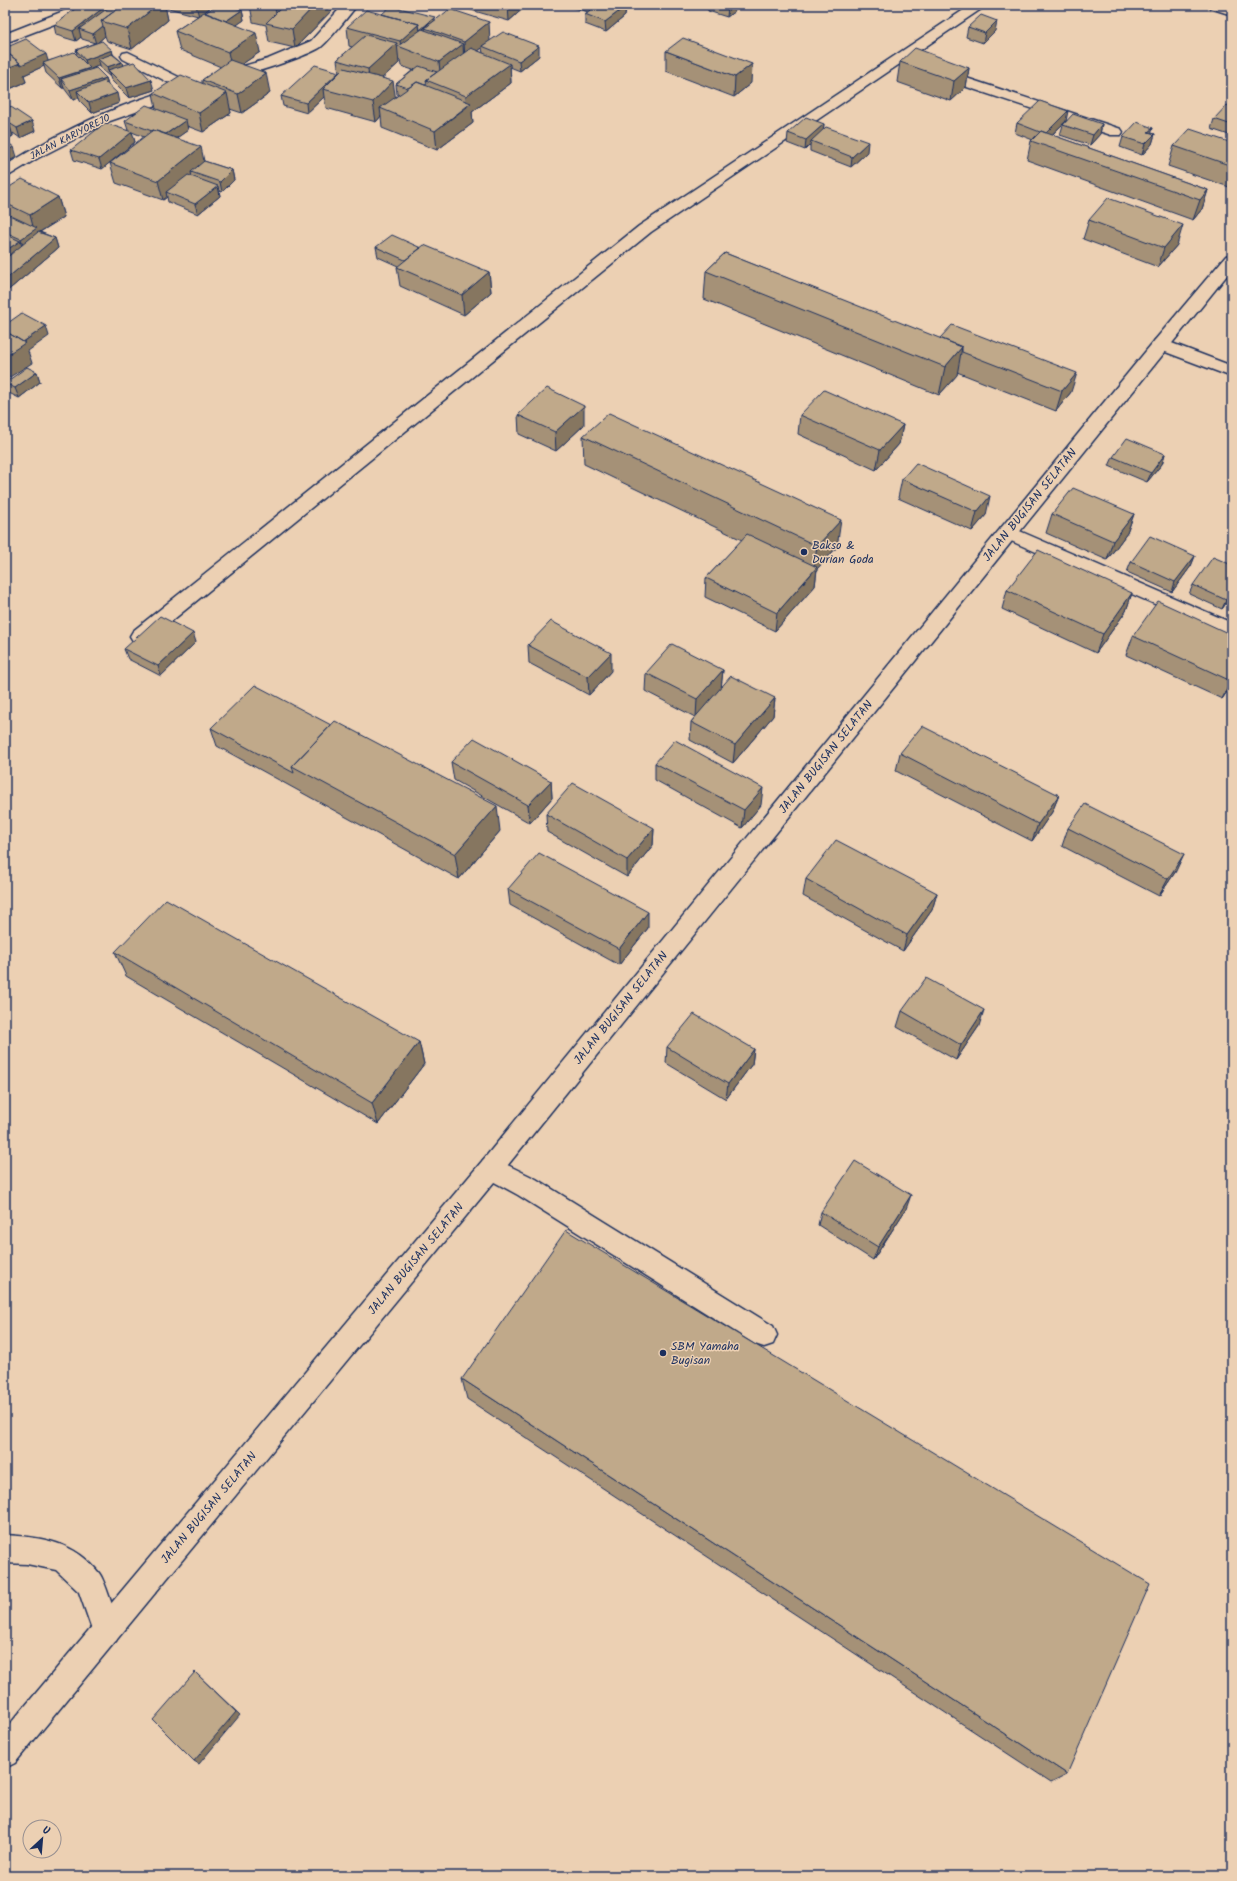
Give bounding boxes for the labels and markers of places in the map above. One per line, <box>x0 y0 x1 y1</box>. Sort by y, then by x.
place label: Bakso & Durian Goda <box>812 536 874 569</box>
marker: Bakso & Durian Goda <box>799 547 809 557</box>
place label: SBM Yamaha Bugisan <box>671 1337 739 1370</box>
marker: SBM Yamaha Bugisan <box>658 1348 668 1358</box>

